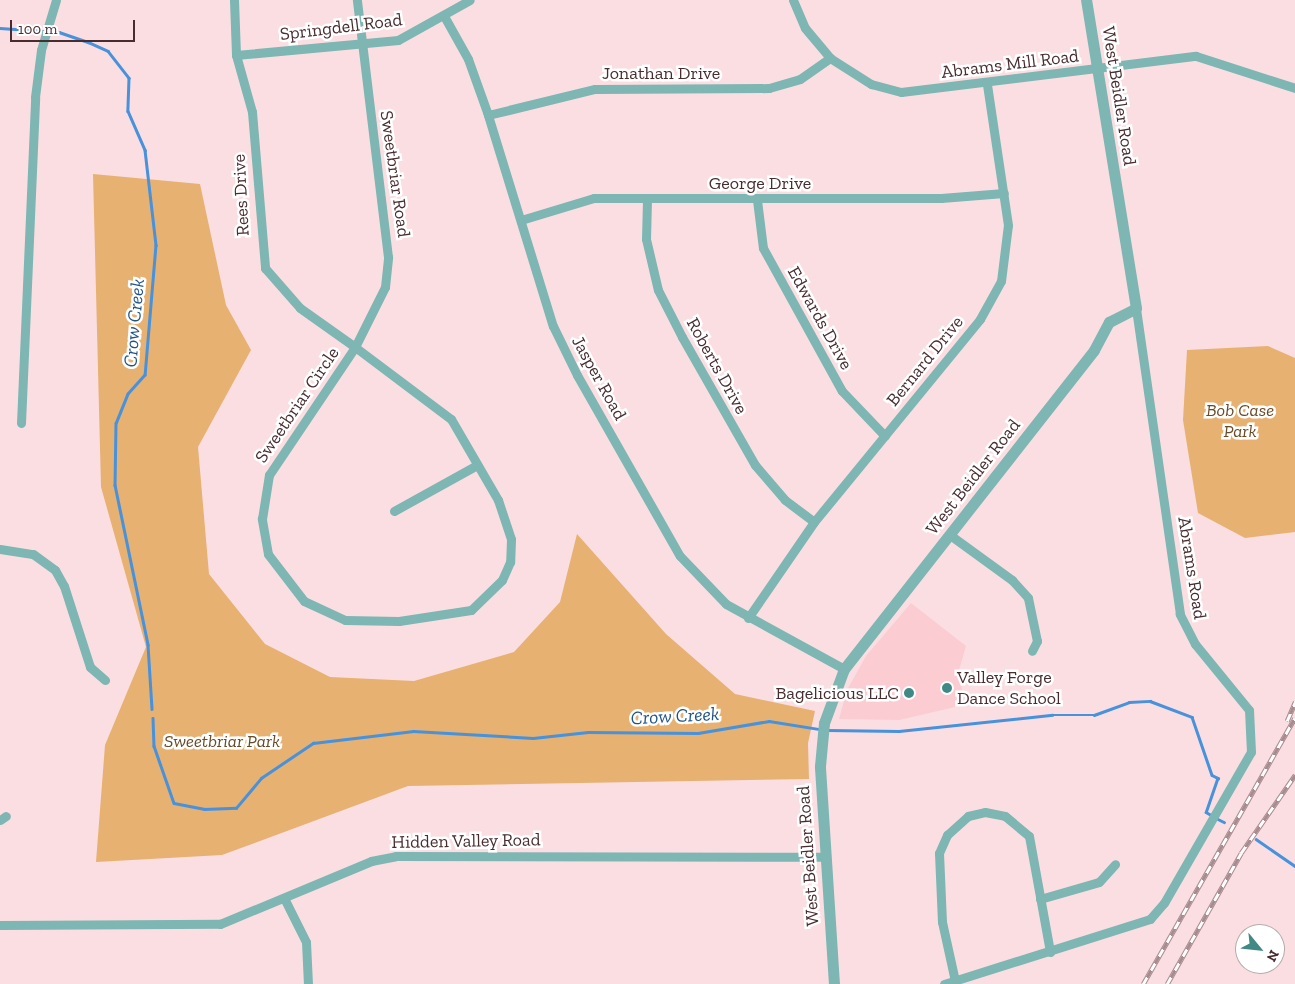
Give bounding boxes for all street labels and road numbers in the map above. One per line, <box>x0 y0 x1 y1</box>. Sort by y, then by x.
street label: Springdell Road <box>279 9 403 45</box>
street label: West Beidler Road <box>1097 25 1141 167</box>
street label: Abrams Mill Road <box>940 45 1080 83</box>
street label: Jonathan Drive <box>602 62 720 84</box>
street label: Sweetbriar Road <box>375 109 415 239</box>
street label: Rees Drive <box>228 153 254 237</box>
street label: George Drive <box>709 172 811 194</box>
street label: Edwards Drive <box>783 263 857 373</box>
street label: Bernard Drive <box>882 312 968 410</box>
street label: Roberts Drive <box>682 314 752 418</box>
street label: Jasper Road <box>567 332 631 424</box>
street label: Sweetbriar Circle <box>250 343 344 467</box>
street label: West Beidler Road <box>921 415 1025 539</box>
street label: Abrams Road <box>1173 515 1211 621</box>
street label: West Beidler Road <box>792 785 824 927</box>
street label: Hidden Valley Road <box>391 829 541 853</box>

